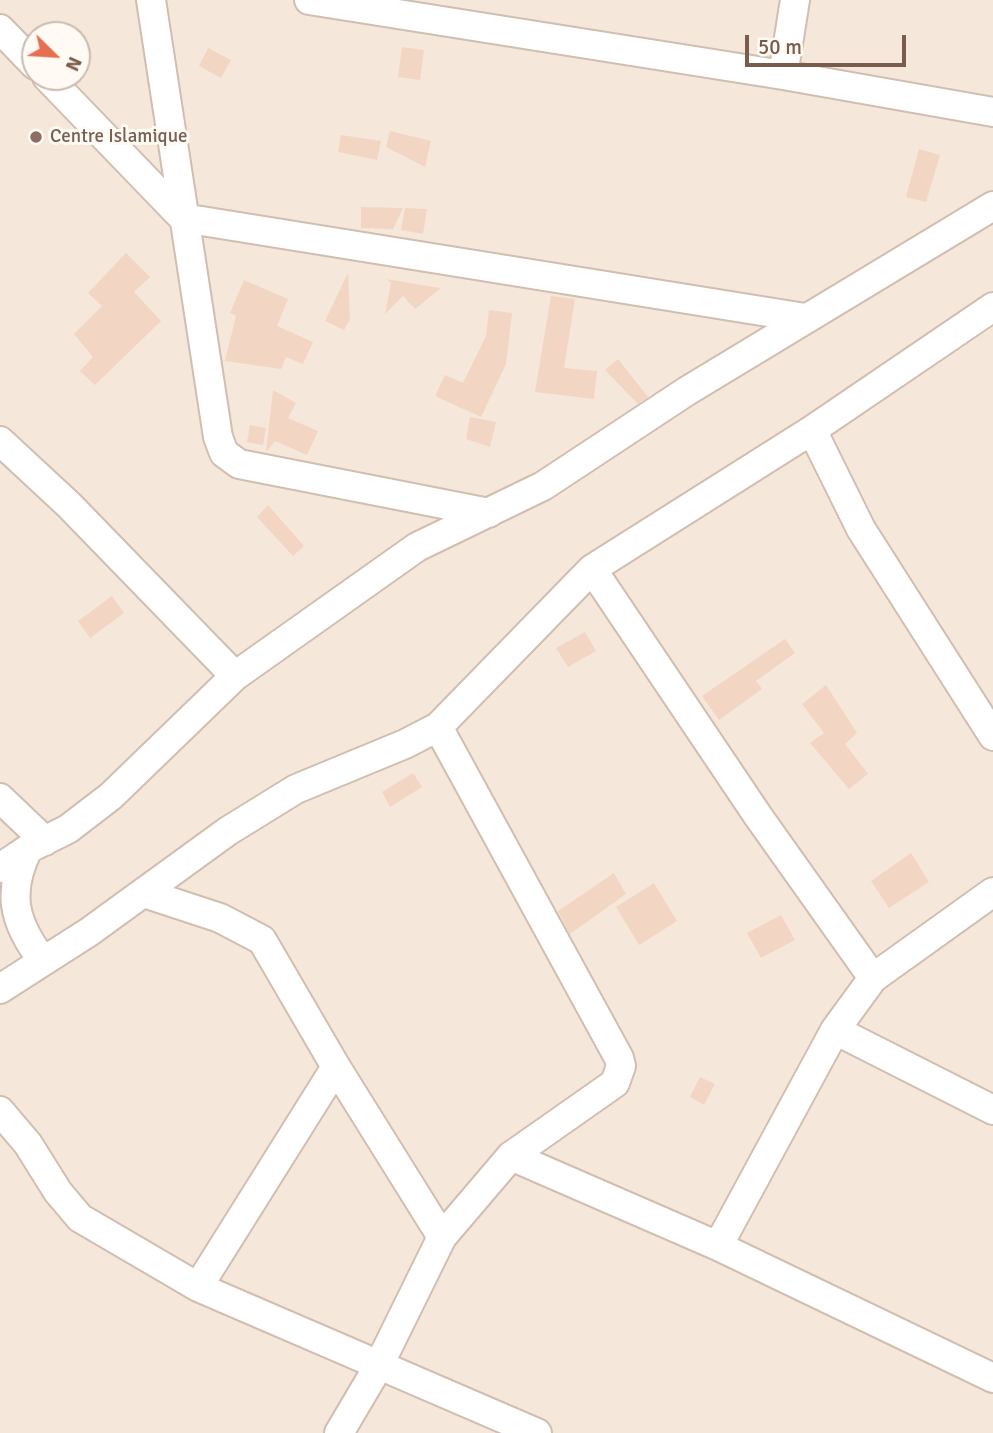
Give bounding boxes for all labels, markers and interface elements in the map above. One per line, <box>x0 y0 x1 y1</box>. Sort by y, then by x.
north arrow <box>21 21 91 91</box>
scale bar <box>748 21 909 65</box>
text: 50 m <box>758 34 802 60</box>
text: N <box>60 53 87 75</box>
place label: Centre Islamique <box>50 126 188 148</box>
marker: Centre Islamique <box>28 129 44 145</box>

